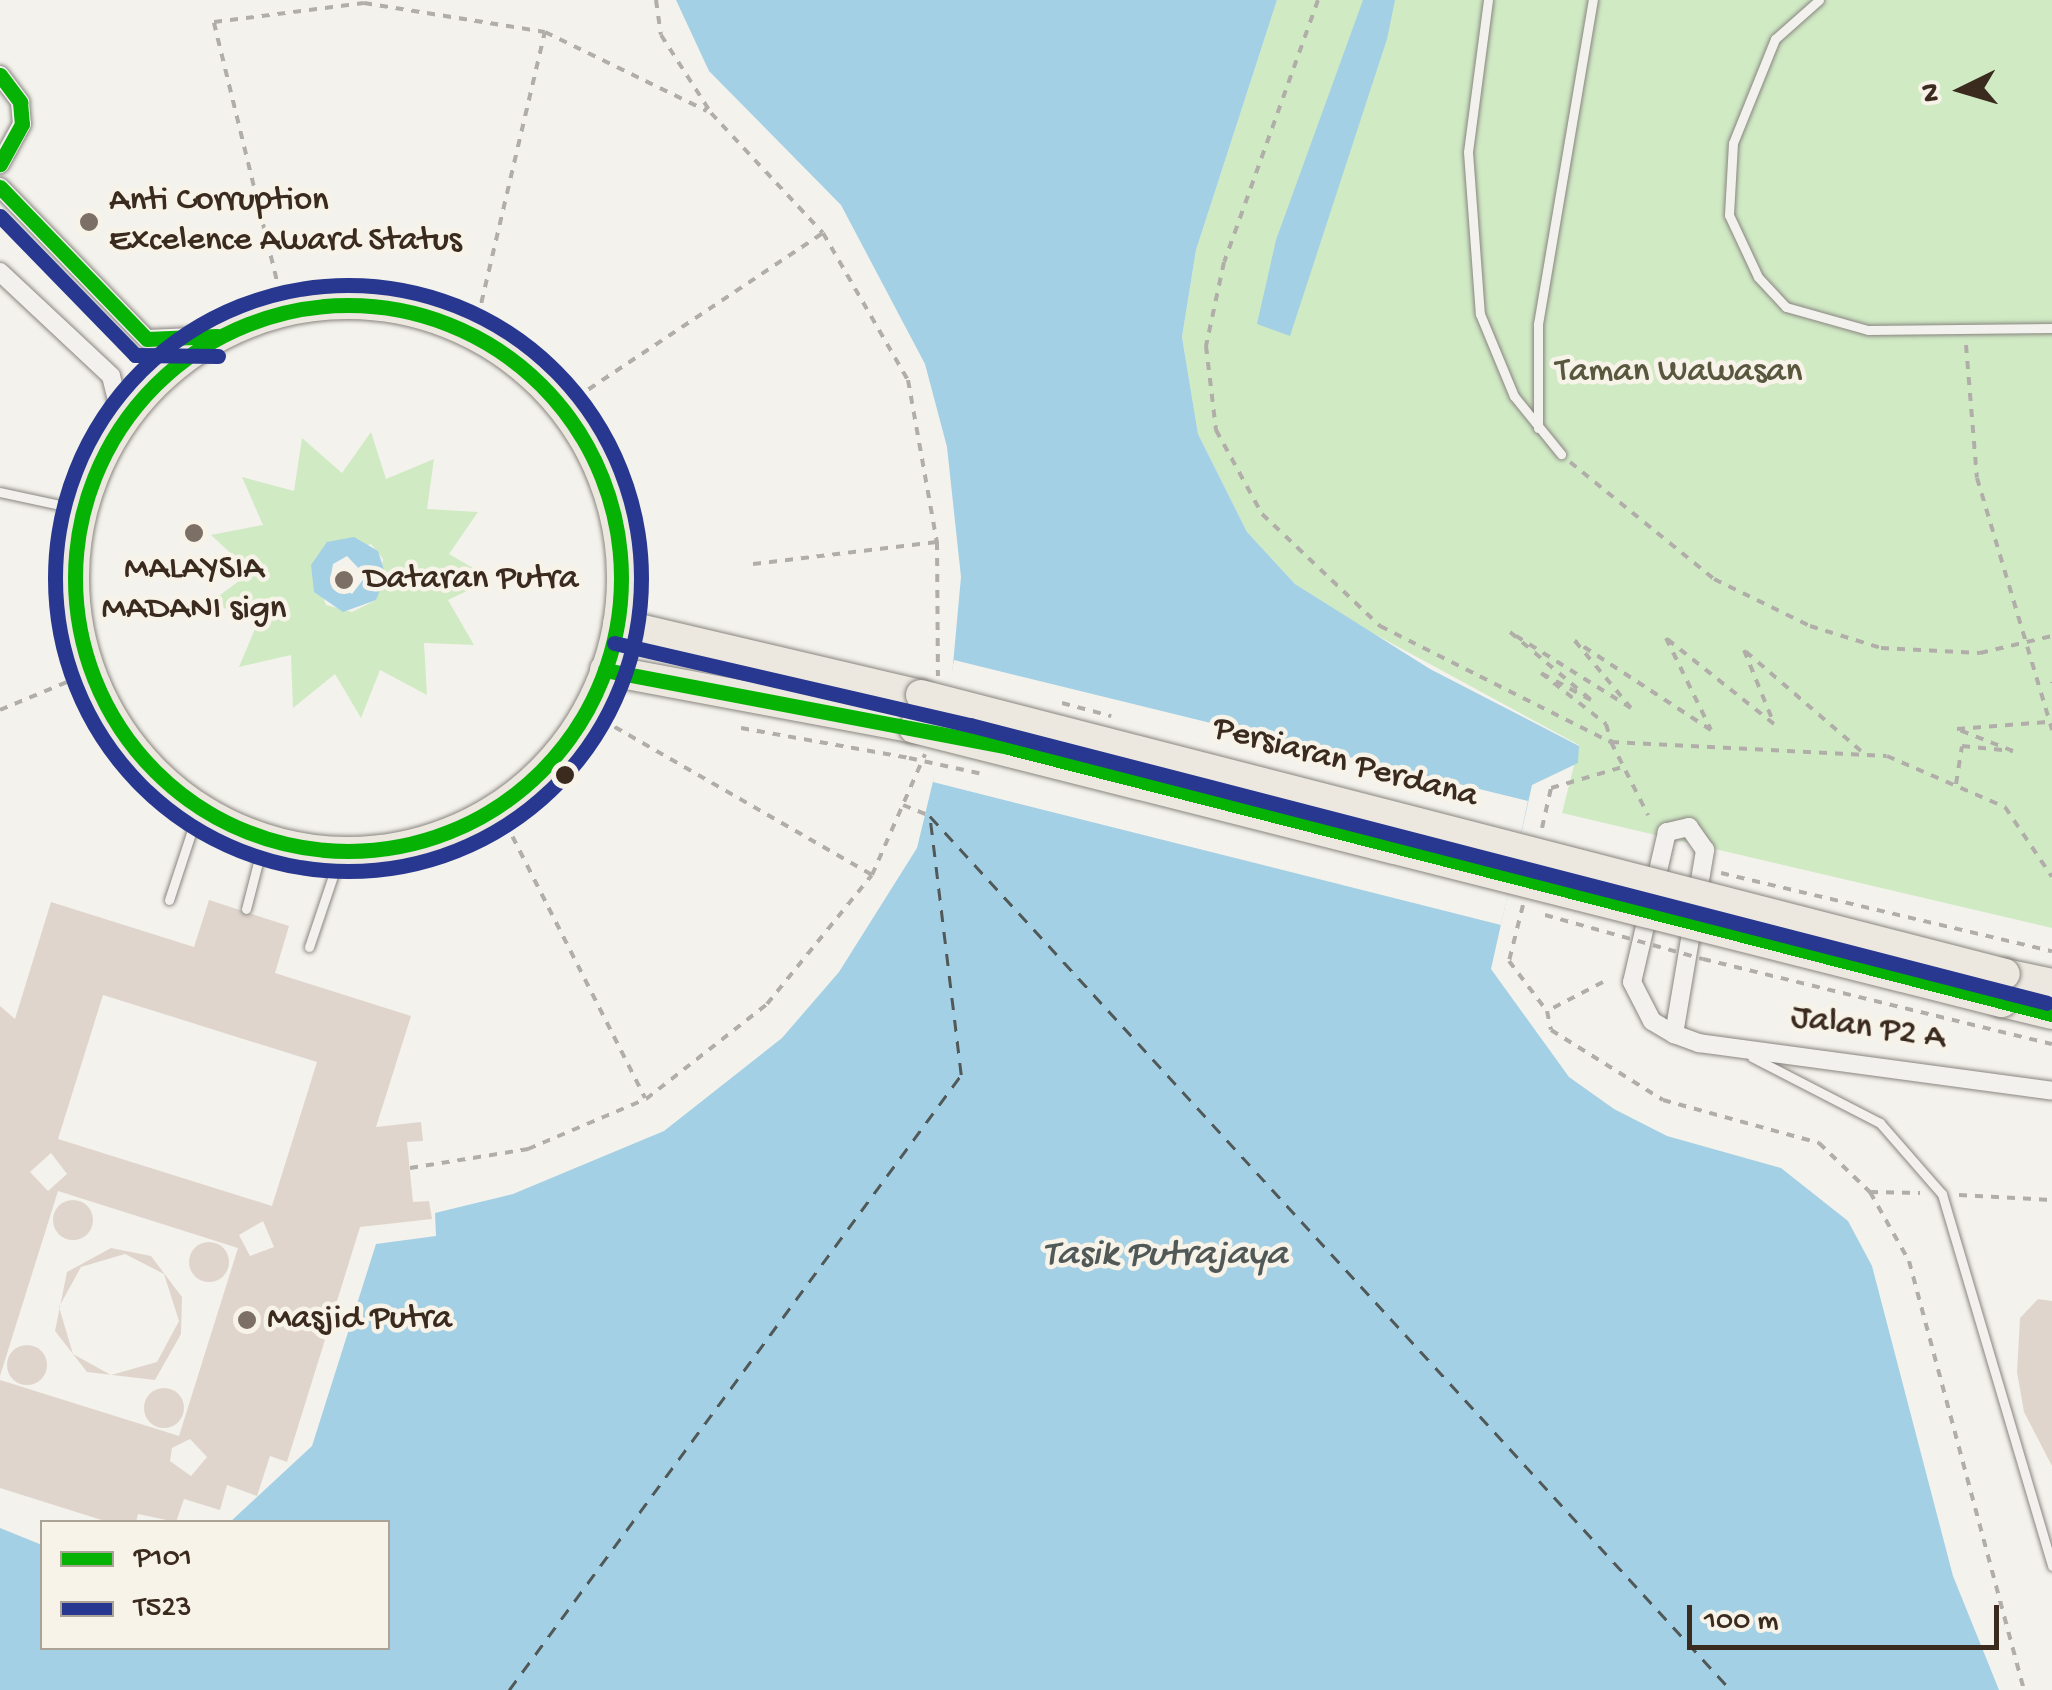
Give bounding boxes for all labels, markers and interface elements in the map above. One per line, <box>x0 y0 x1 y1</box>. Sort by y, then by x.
north arrow <box>1912 40 2012 140</box>
text: N <box>1914 82 1949 103</box>
place label: Anti Corruption Excelence Award Status <box>109 181 462 263</box>
marker: Anti Corruption Excelence Award Status <box>78 211 100 233</box>
park label: Taman Wawasan <box>1556 352 1802 394</box>
marker: MALAYSIA MADANI sign <box>183 522 205 544</box>
place label: MALAYSIA MADANI sign <box>102 549 286 631</box>
place label: Dataran Putra <box>364 559 579 601</box>
marker: Dataran Putra <box>333 569 355 591</box>
street label: Persiaran Perdana <box>1208 708 1482 820</box>
unlabelled marker <box>555 765 575 785</box>
street label: Jalan P2 A <box>1788 997 1948 1061</box>
water label: Tasik Putrajaya <box>1043 1234 1287 1280</box>
place label: Masjid Putra <box>267 1299 452 1341</box>
marker: Masjid Putra <box>236 1309 258 1331</box>
legend <box>40 1520 390 1650</box>
text: P101 <box>134 1542 192 1577</box>
scale bar <box>1692 1585 2004 1647</box>
text: T523 <box>134 1592 192 1627</box>
text: 100 m <box>1704 1605 1779 1640</box>

